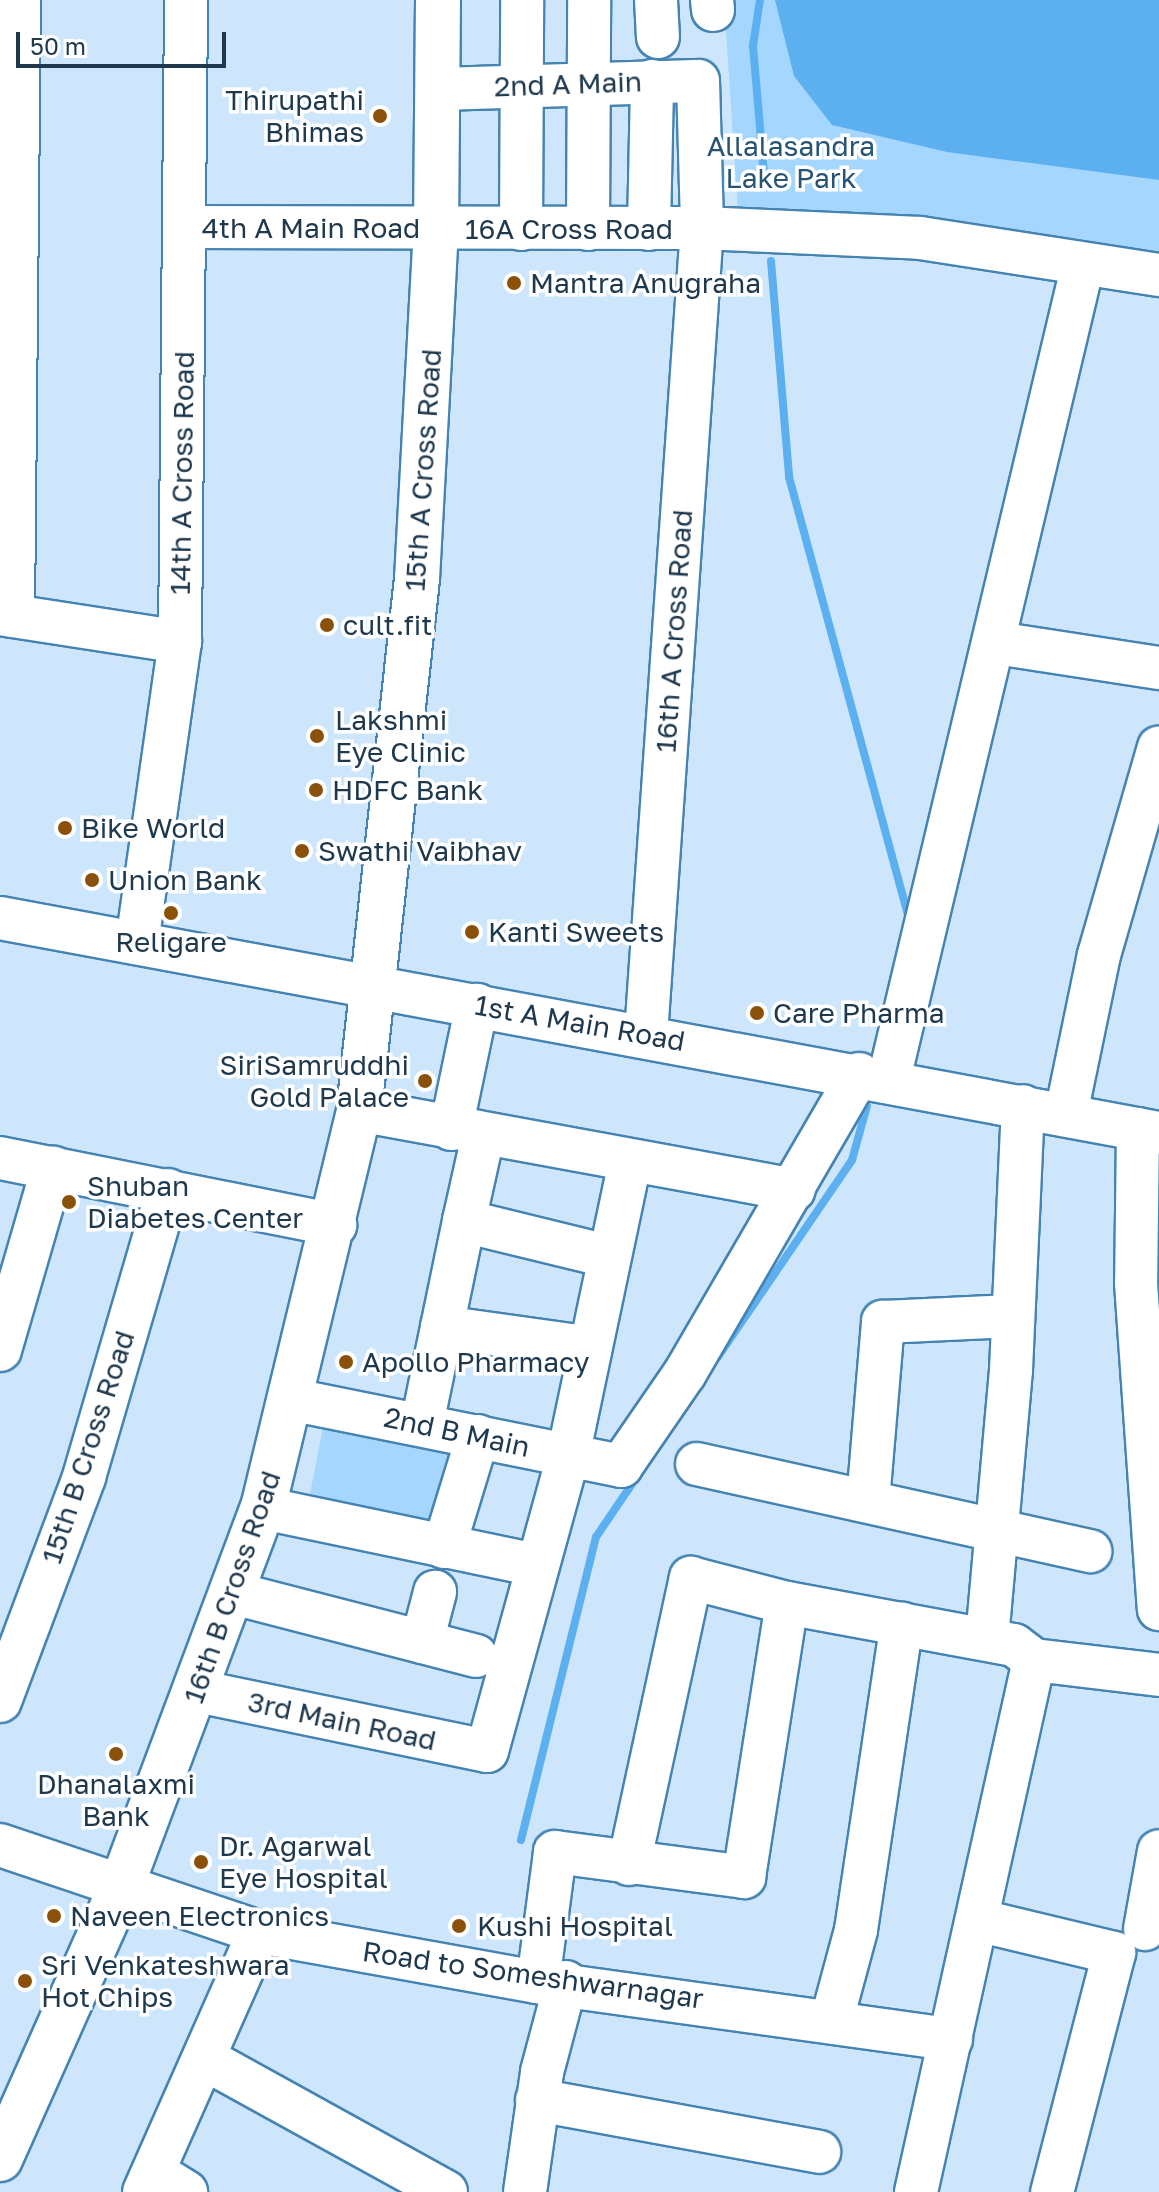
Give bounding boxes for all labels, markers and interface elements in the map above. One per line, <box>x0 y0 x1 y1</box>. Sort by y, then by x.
scale bar <box>20 16 230 66</box>
text: 50 m <box>30 31 86 60</box>
street label: 2nd A Main <box>493 65 643 103</box>
place label: Thirupathi Bhimas <box>225 83 364 149</box>
marker: Thirupathi Bhimas <box>371 107 389 125</box>
park label: Allalasandra Lake Park <box>707 129 875 195</box>
street label: 4th A Main Road <box>202 211 420 245</box>
street label: 16A Cross Road <box>465 212 673 246</box>
place label: Mantra Anugraha <box>530 266 761 300</box>
marker: Mantra Anugraha <box>505 274 523 292</box>
street label: 15th A Cross Road <box>398 348 448 592</box>
street label: 14th A Cross Road <box>163 351 201 595</box>
street label: 16th A Cross Road <box>649 508 699 754</box>
place label: cult.fit <box>343 608 432 642</box>
marker: cult.fit <box>318 616 336 634</box>
place label: Lakshmi Eye Clinic <box>335 703 466 769</box>
marker: Lakshmi Eye Clinic <box>306 725 328 747</box>
place label: HDFC Bank <box>332 773 483 807</box>
marker: HDFC Bank <box>307 781 325 799</box>
place label: Bike World <box>81 811 225 845</box>
marker: Bike World <box>56 819 74 837</box>
place label: Swathi Vaibhav <box>318 834 522 868</box>
marker: Swathi Vaibhav <box>293 842 311 860</box>
place label: Union Bank <box>108 863 262 897</box>
marker: Union Bank <box>83 871 101 889</box>
marker: Religare <box>162 904 180 922</box>
place label: Kanti Sweets <box>488 915 664 949</box>
marker: Kanti Sweets <box>463 923 481 941</box>
place label: Religare <box>115 925 227 959</box>
street label: 1st A Main Road <box>472 988 688 1058</box>
place label: Care Pharma <box>773 996 945 1030</box>
marker: Care Pharma <box>748 1004 766 1022</box>
place label: SiriSamruddhi Gold Palace <box>220 1048 409 1114</box>
marker: SiriSamruddhi Gold Palace <box>416 1072 434 1090</box>
place label: Shuban Diabetes Center <box>87 1169 303 1235</box>
marker: Shuban Diabetes Center <box>58 1191 80 1213</box>
street label: 15th B Cross Road <box>35 1326 141 1568</box>
place label: Apollo Pharmacy <box>362 1345 589 1379</box>
marker: Apollo Pharmacy <box>337 1353 355 1371</box>
street label: 2nd B Main <box>381 1400 533 1464</box>
street label: 16th B Cross Road <box>176 1466 288 1708</box>
street label: 3rd Main Road <box>245 1685 439 1757</box>
marker: Dhanalaxmi Bank <box>107 1745 125 1763</box>
place label: Dhanalaxmi Bank <box>37 1767 195 1833</box>
place label: Dr. Agarwal Eye Hospital <box>219 1829 388 1895</box>
marker: Dr. Agarwal Eye Hospital <box>190 1851 212 1873</box>
place label: Naveen Electronics <box>70 1899 329 1933</box>
marker: Naveen Electronics <box>45 1907 63 1925</box>
place label: Kushi Hospital <box>477 1909 673 1943</box>
marker: Kushi Hospital <box>448 1915 470 1937</box>
street label: Road to Someshwarnagar <box>360 1934 706 2016</box>
place label: Sri Venkateshwara Hot Chips <box>41 1948 290 2014</box>
marker: Sri Venkateshwara Hot Chips <box>16 1972 34 1990</box>

